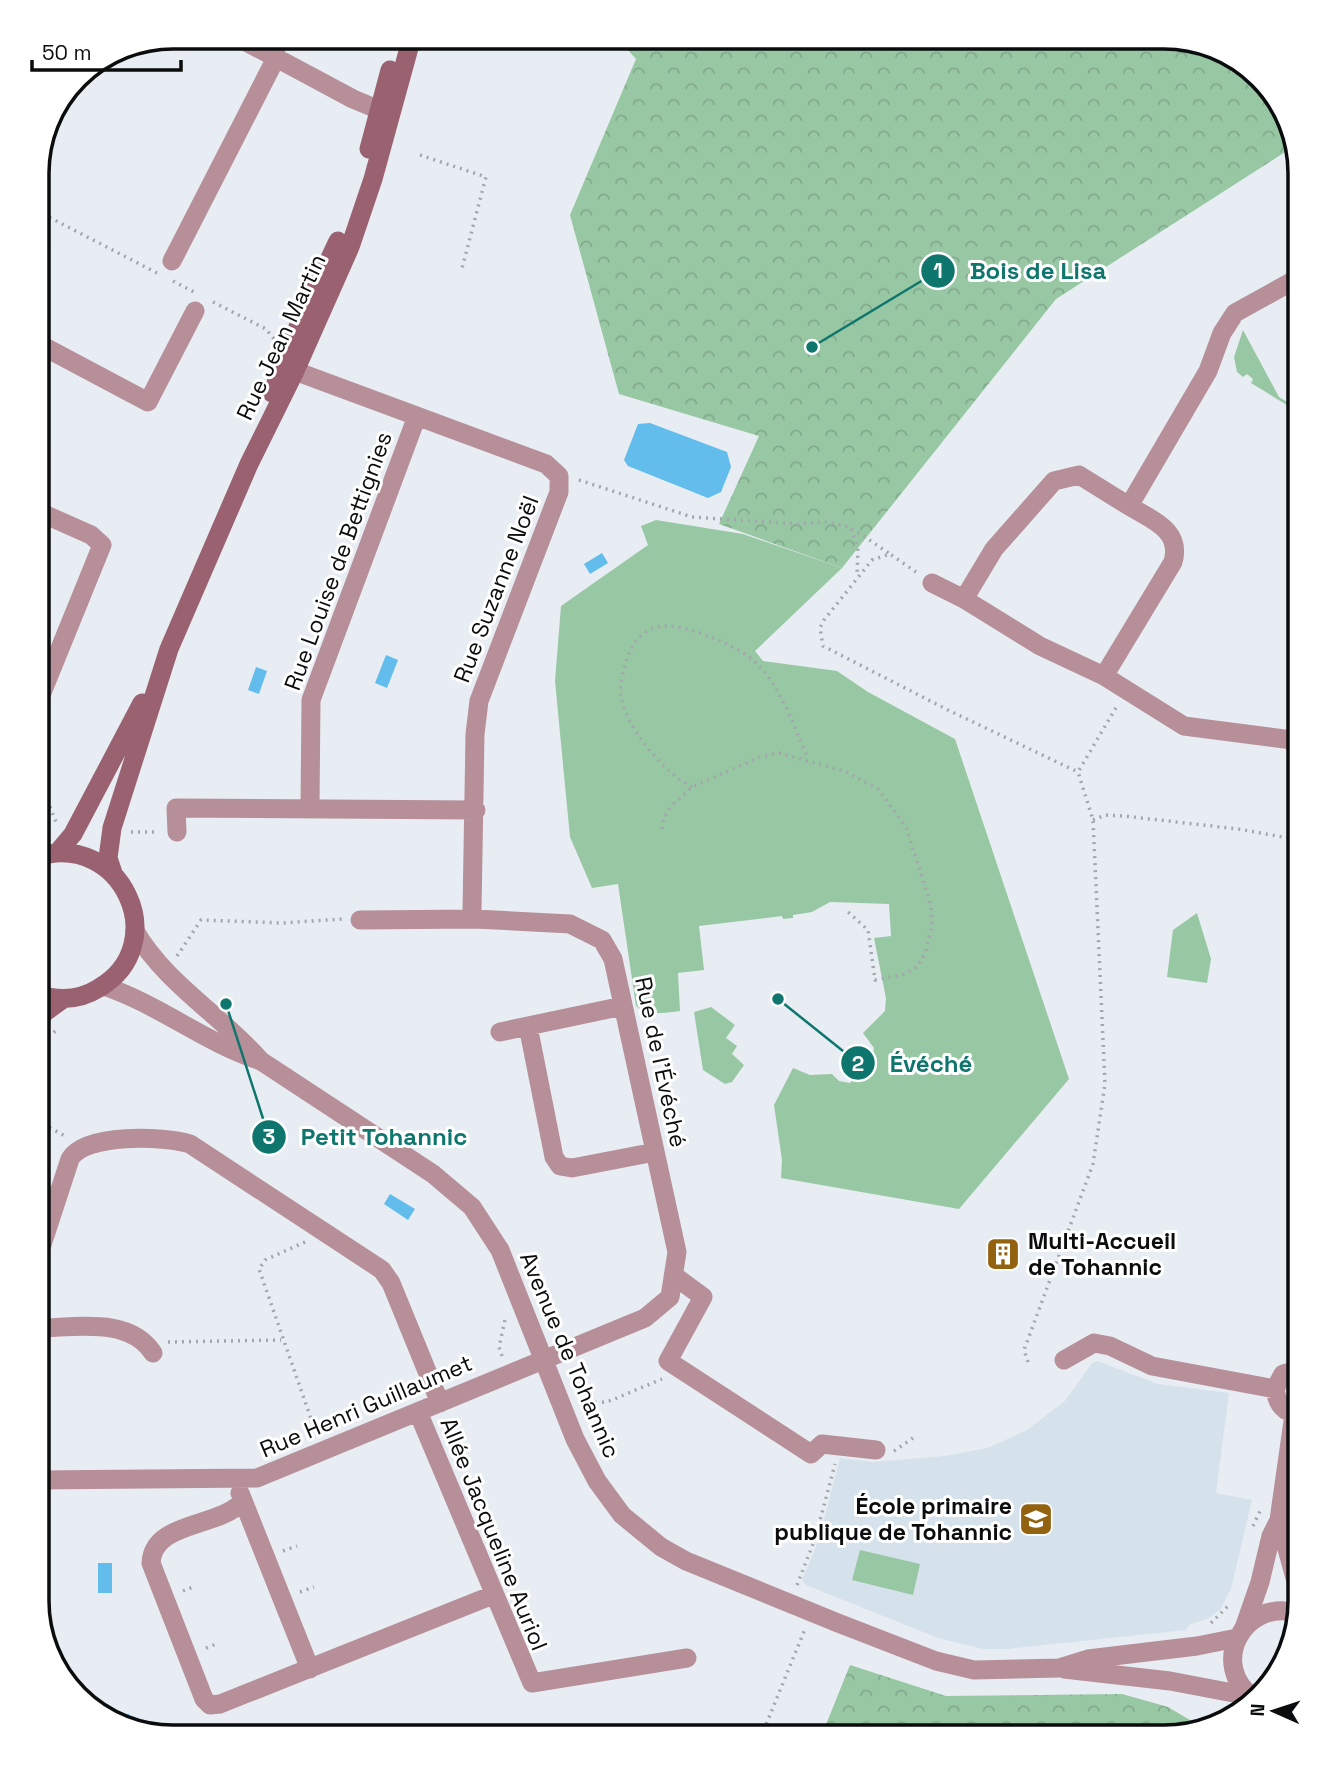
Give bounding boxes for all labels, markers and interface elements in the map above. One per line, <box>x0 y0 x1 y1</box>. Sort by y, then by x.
scale bar <box>32 28 180 72</box>
text: 50 m <box>42 39 92 66</box>
callout: Bois de Lisa <box>921 248 1121 293</box>
street label: Rue Jean Martin <box>229 249 333 425</box>
text: Bois de Lisa <box>970 255 1106 286</box>
text: 1 <box>933 257 943 284</box>
street label: Rue Louise de Bettignies <box>277 428 399 694</box>
street label: Rue Suzanne Noël <box>447 491 545 687</box>
street label: Rue de l'Évéché <box>628 974 694 1150</box>
callout: Évéché <box>841 1041 987 1086</box>
text: Évéché <box>890 1048 972 1079</box>
text: 2 <box>852 1050 864 1077</box>
callout: Petit Tohannic <box>251 1114 481 1159</box>
text: Petit Tohannic <box>301 1121 467 1152</box>
text: 3 <box>263 1123 275 1150</box>
place label: Multi-Accueil de Tohannic <box>1028 1226 1176 1282</box>
building icon: Multi-Accueil de Tohannic <box>984 1235 1022 1273</box>
street label: Avenue de Tohannic <box>513 1247 627 1463</box>
street label: Rue Henri Guillaumet <box>255 1348 477 1464</box>
street label: Allée Jacqueline Auriol <box>434 1413 554 1655</box>
place label: École primaire publique de Tohannic <box>774 1491 1012 1547</box>
school or university icon: École primaire publique de Tohannic <box>1017 1500 1055 1538</box>
north arrow <box>1239 1676 1309 1746</box>
text: N <box>1245 1703 1270 1717</box>

